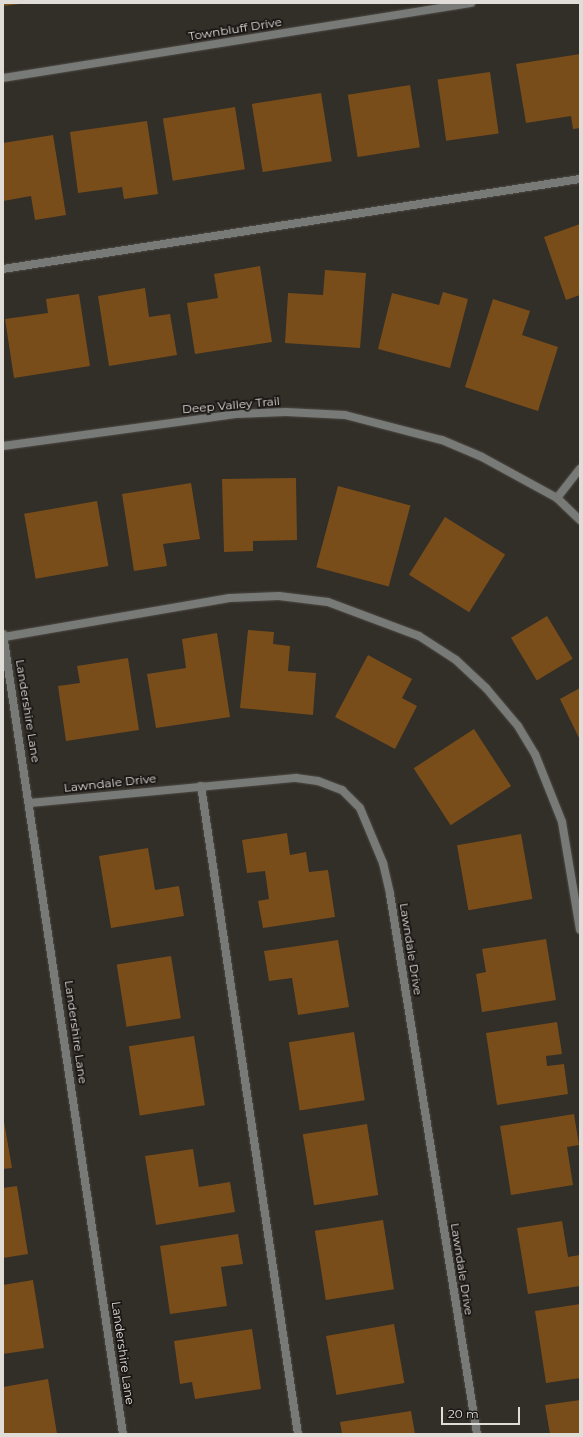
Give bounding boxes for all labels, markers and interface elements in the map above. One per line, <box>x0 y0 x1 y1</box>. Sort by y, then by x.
street label: Townbluff Drive <box>187 15 283 43</box>
street label: Deep Valley Trail <box>181 394 281 416</box>
street label: Landershire Lane <box>13 658 43 764</box>
street label: Lawndale Drive <box>63 771 157 795</box>
street label: Lawndale Drive <box>397 902 425 996</box>
street label: Landershire Lane <box>62 979 90 1085</box>
street label: Lawndale Drive <box>448 1222 476 1316</box>
street label: Landershire Lane <box>109 1300 137 1406</box>
scale bar <box>443 1399 522 1425</box>
text: 20 m <box>448 1406 479 1421</box>

